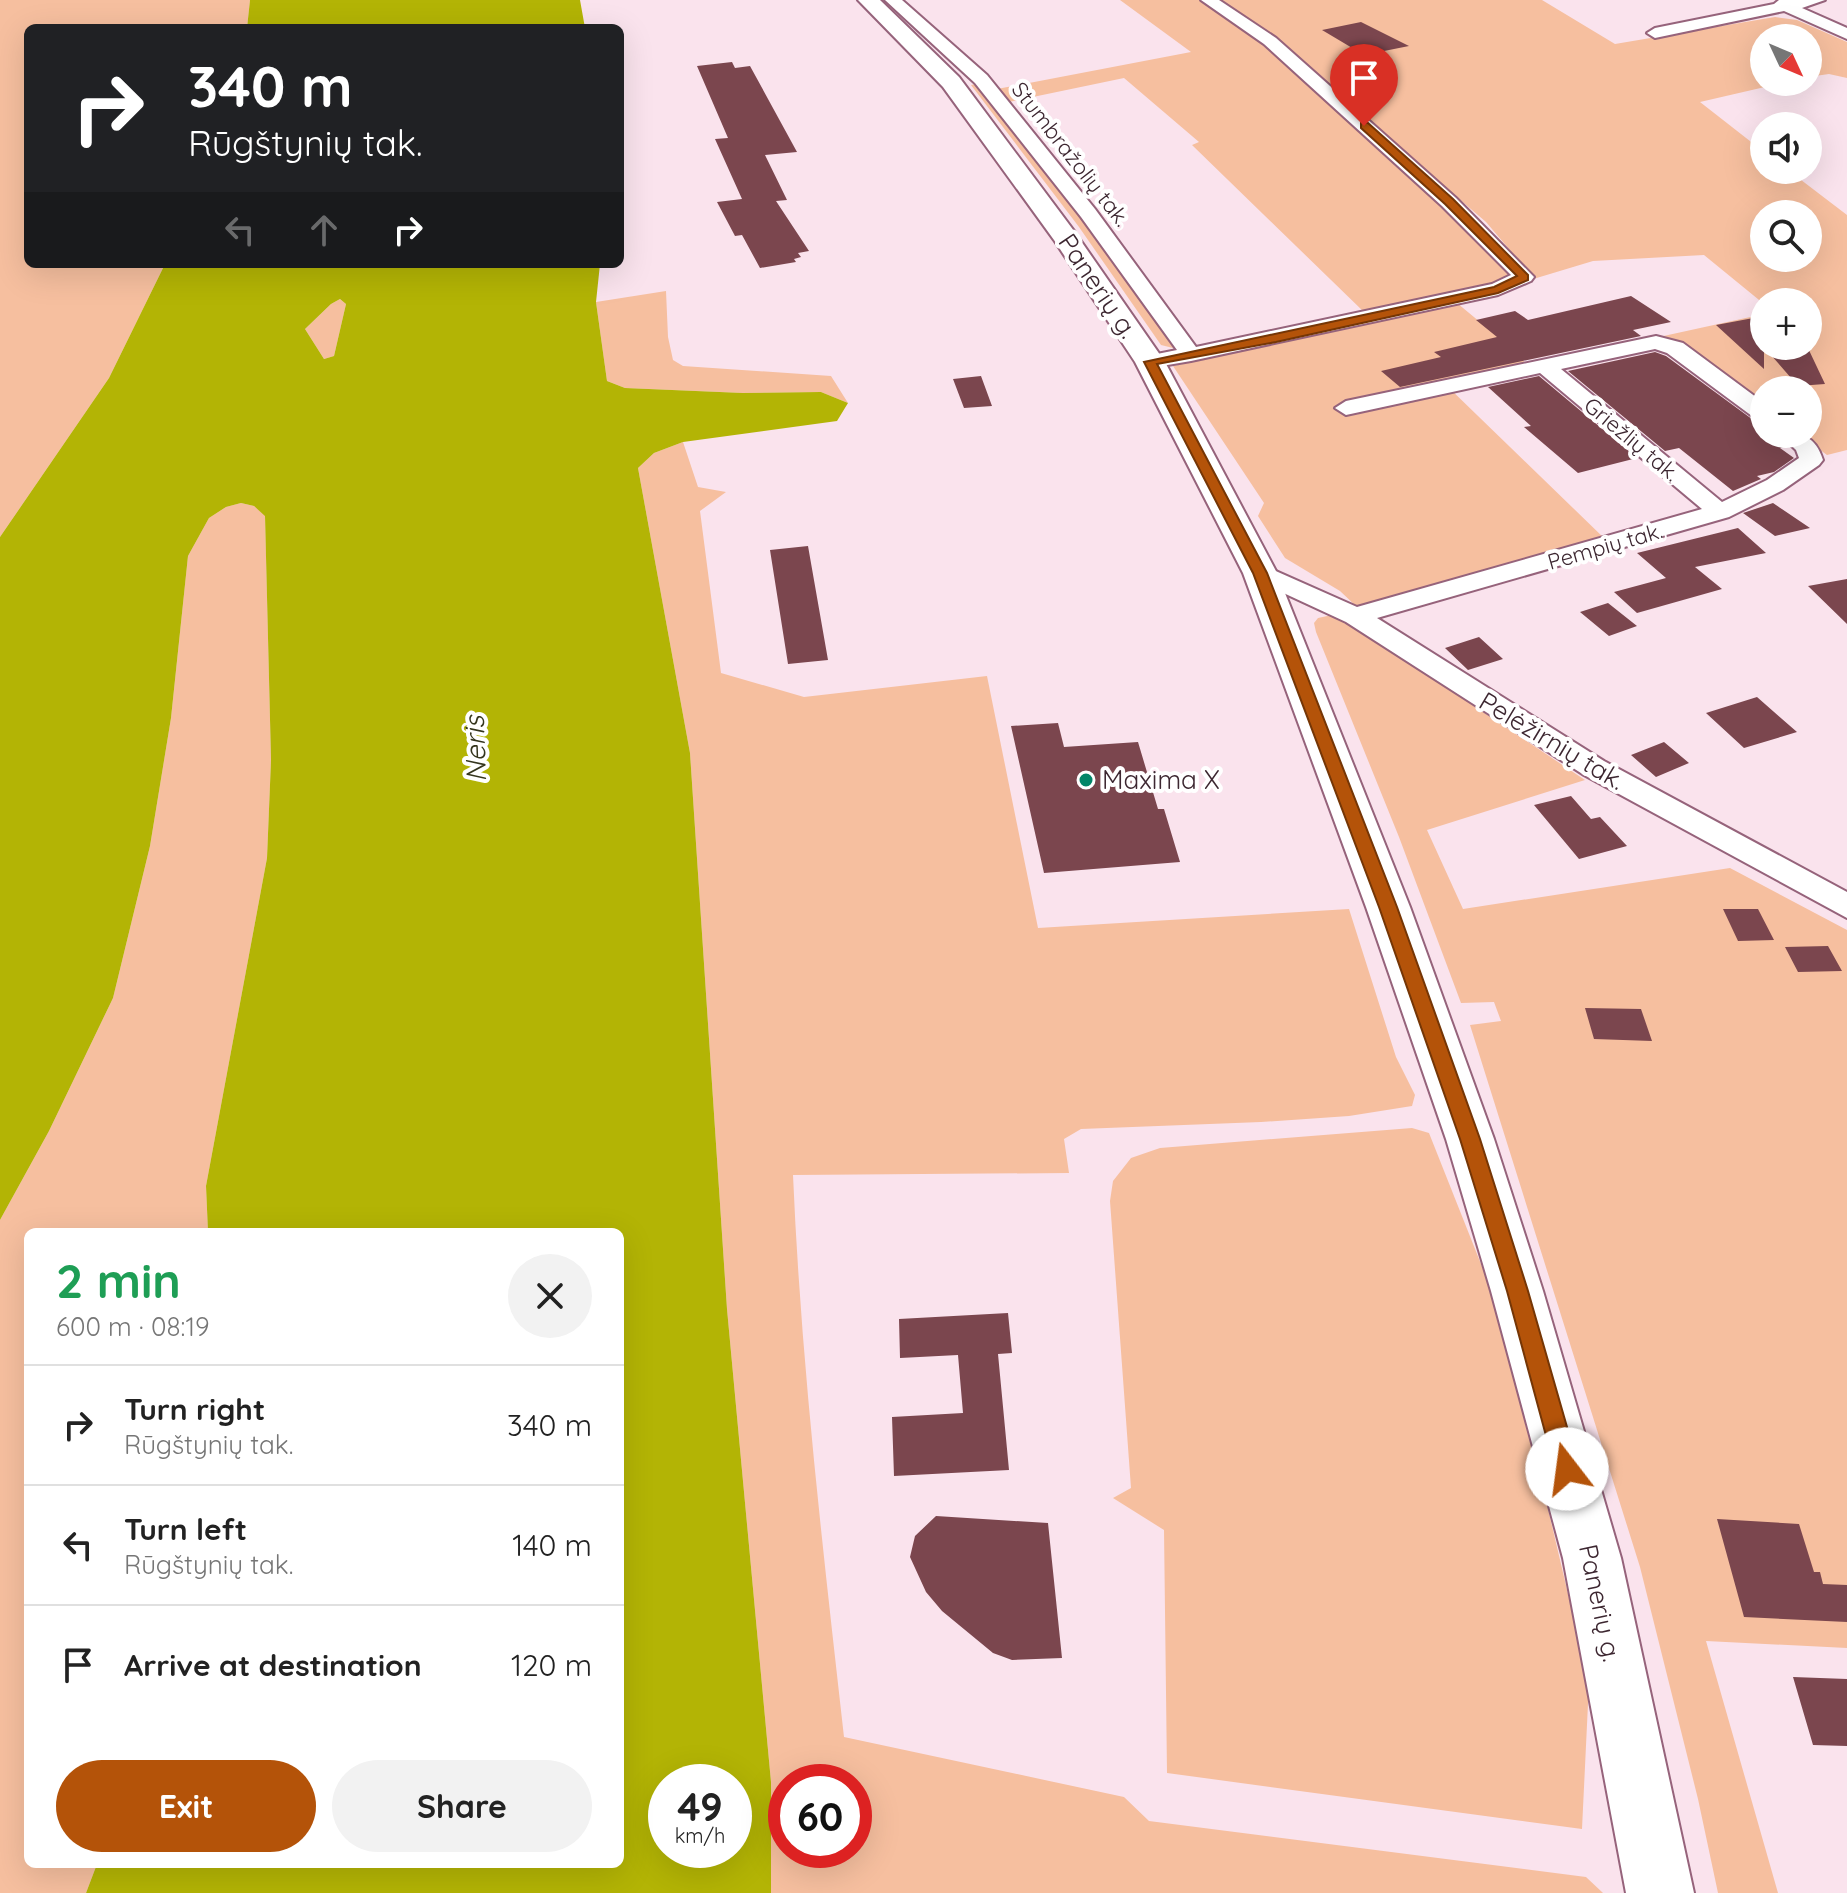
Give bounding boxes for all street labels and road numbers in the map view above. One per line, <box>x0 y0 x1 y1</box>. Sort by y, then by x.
street label: Stumbražolių tak. <box>1006 76 1136 232</box>
street label: Panerių g. <box>1051 227 1145 344</box>
street label: Griežlių tak. <box>1578 391 1686 487</box>
street label: Pempių tak. <box>1544 516 1666 576</box>
street label: Pelėžirnių tak. <box>1473 684 1631 797</box>
street label: Panerių g. <box>1572 1541 1629 1665</box>

